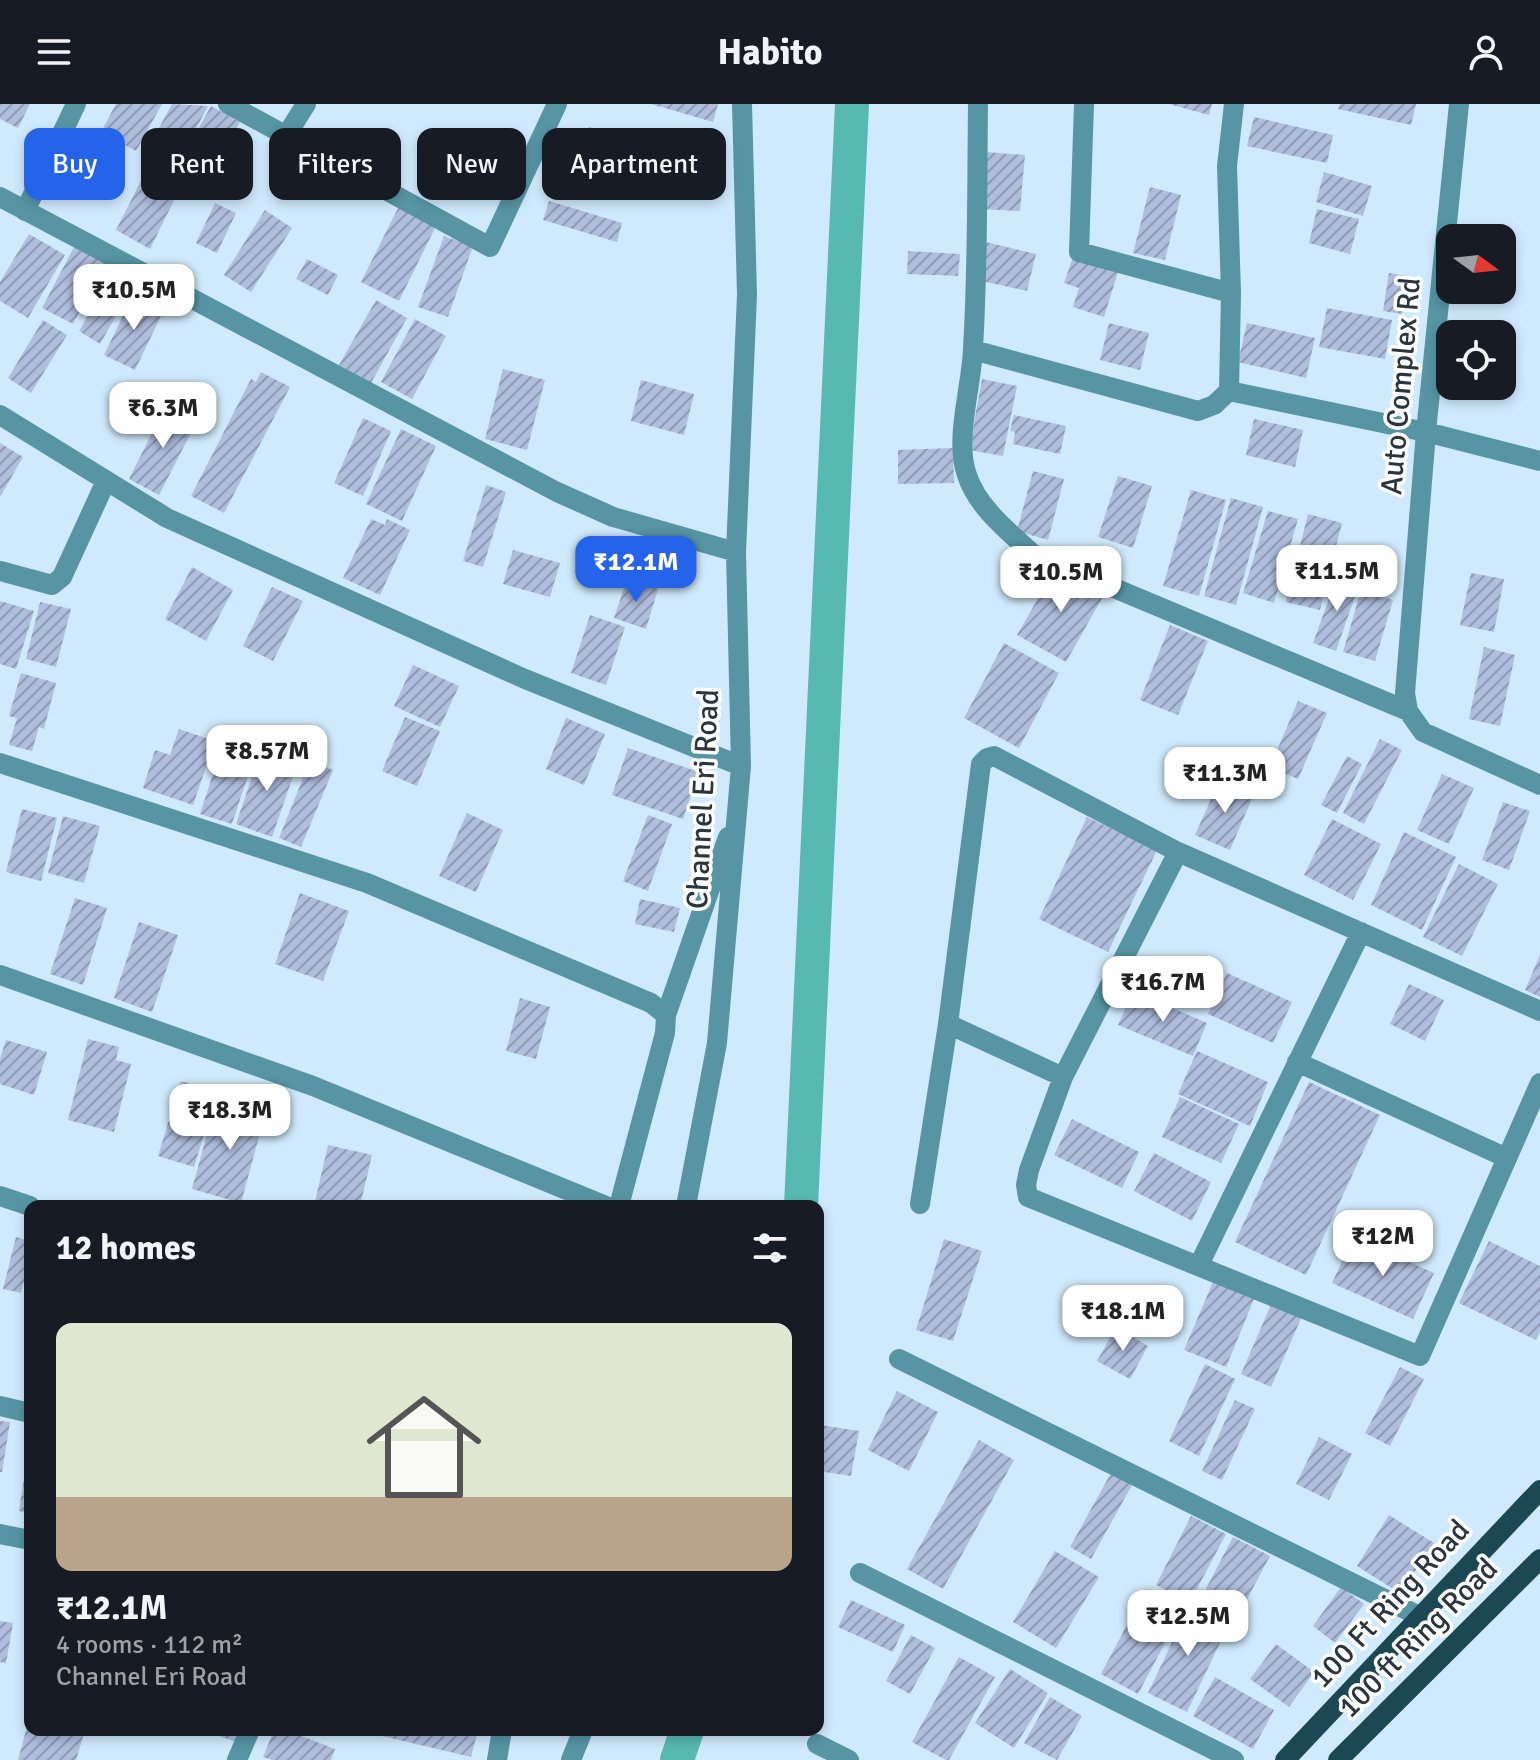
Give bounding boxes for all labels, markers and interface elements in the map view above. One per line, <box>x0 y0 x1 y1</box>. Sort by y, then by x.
icon: menu <box>32 30 76 74</box>
text: Habito <box>718 30 823 75</box>
icon: person <box>1464 30 1508 74</box>
chip: Buy <box>24 128 125 200</box>
chip: Rent <box>141 128 253 200</box>
chip: Filters <box>269 128 401 200</box>
chip: New <box>417 128 526 200</box>
chip: Apartment <box>542 128 726 200</box>
north arrow <box>1436 224 1516 304</box>
map controls <box>1436 224 1516 400</box>
pin: ₹10.5M <box>69 264 199 332</box>
text: ₹10.5M <box>91 274 177 306</box>
street label: Auto Complex Rd <box>1373 276 1429 496</box>
button: locate <box>1436 320 1516 400</box>
pin: ₹6.3M <box>107 382 219 450</box>
text: ₹6.3M <box>127 392 199 424</box>
pin: ₹12.1M <box>571 536 701 604</box>
pin: ₹11.5M <box>1272 545 1402 613</box>
text: ₹12.1M <box>593 546 679 578</box>
pin: ₹10.5M <box>996 546 1126 614</box>
text: ₹11.5M <box>1294 555 1380 587</box>
text: ₹10.5M <box>1018 556 1104 588</box>
street label: Channel Eri Road <box>679 688 727 910</box>
pin: ₹8.57M <box>202 725 332 793</box>
text: ₹8.57M <box>224 735 310 767</box>
pin: ₹11.3M <box>1160 747 1290 815</box>
text: ₹11.3M <box>1182 757 1268 789</box>
pin: ₹16.7M <box>1098 956 1228 1024</box>
text: ₹16.7M <box>1120 966 1206 998</box>
pin: ₹18.3M <box>165 1084 295 1152</box>
text: ₹18.3M <box>187 1094 273 1126</box>
pin: ₹12M <box>1336 1210 1430 1278</box>
text: ₹12M <box>1351 1220 1415 1252</box>
icon: filters <box>748 1226 792 1270</box>
text: 12 homes <box>56 1227 196 1269</box>
pin: ₹18.1M <box>1058 1285 1188 1353</box>
text: ₹18.1M <box>1080 1295 1166 1327</box>
icon: home <box>352 1375 496 1519</box>
street label: 100 Ft Ring Road <box>1303 1512 1477 1696</box>
street label: 100 ft Ring Road <box>1330 1550 1506 1726</box>
text: ₹12.1M <box>56 1587 168 1629</box>
pin: ₹12.5M <box>1123 1590 1253 1658</box>
text: ₹12.5M <box>1145 1600 1231 1632</box>
text: 4 rooms · 112 m² <box>56 1629 243 1661</box>
text: Channel Eri Road <box>56 1661 247 1693</box>

